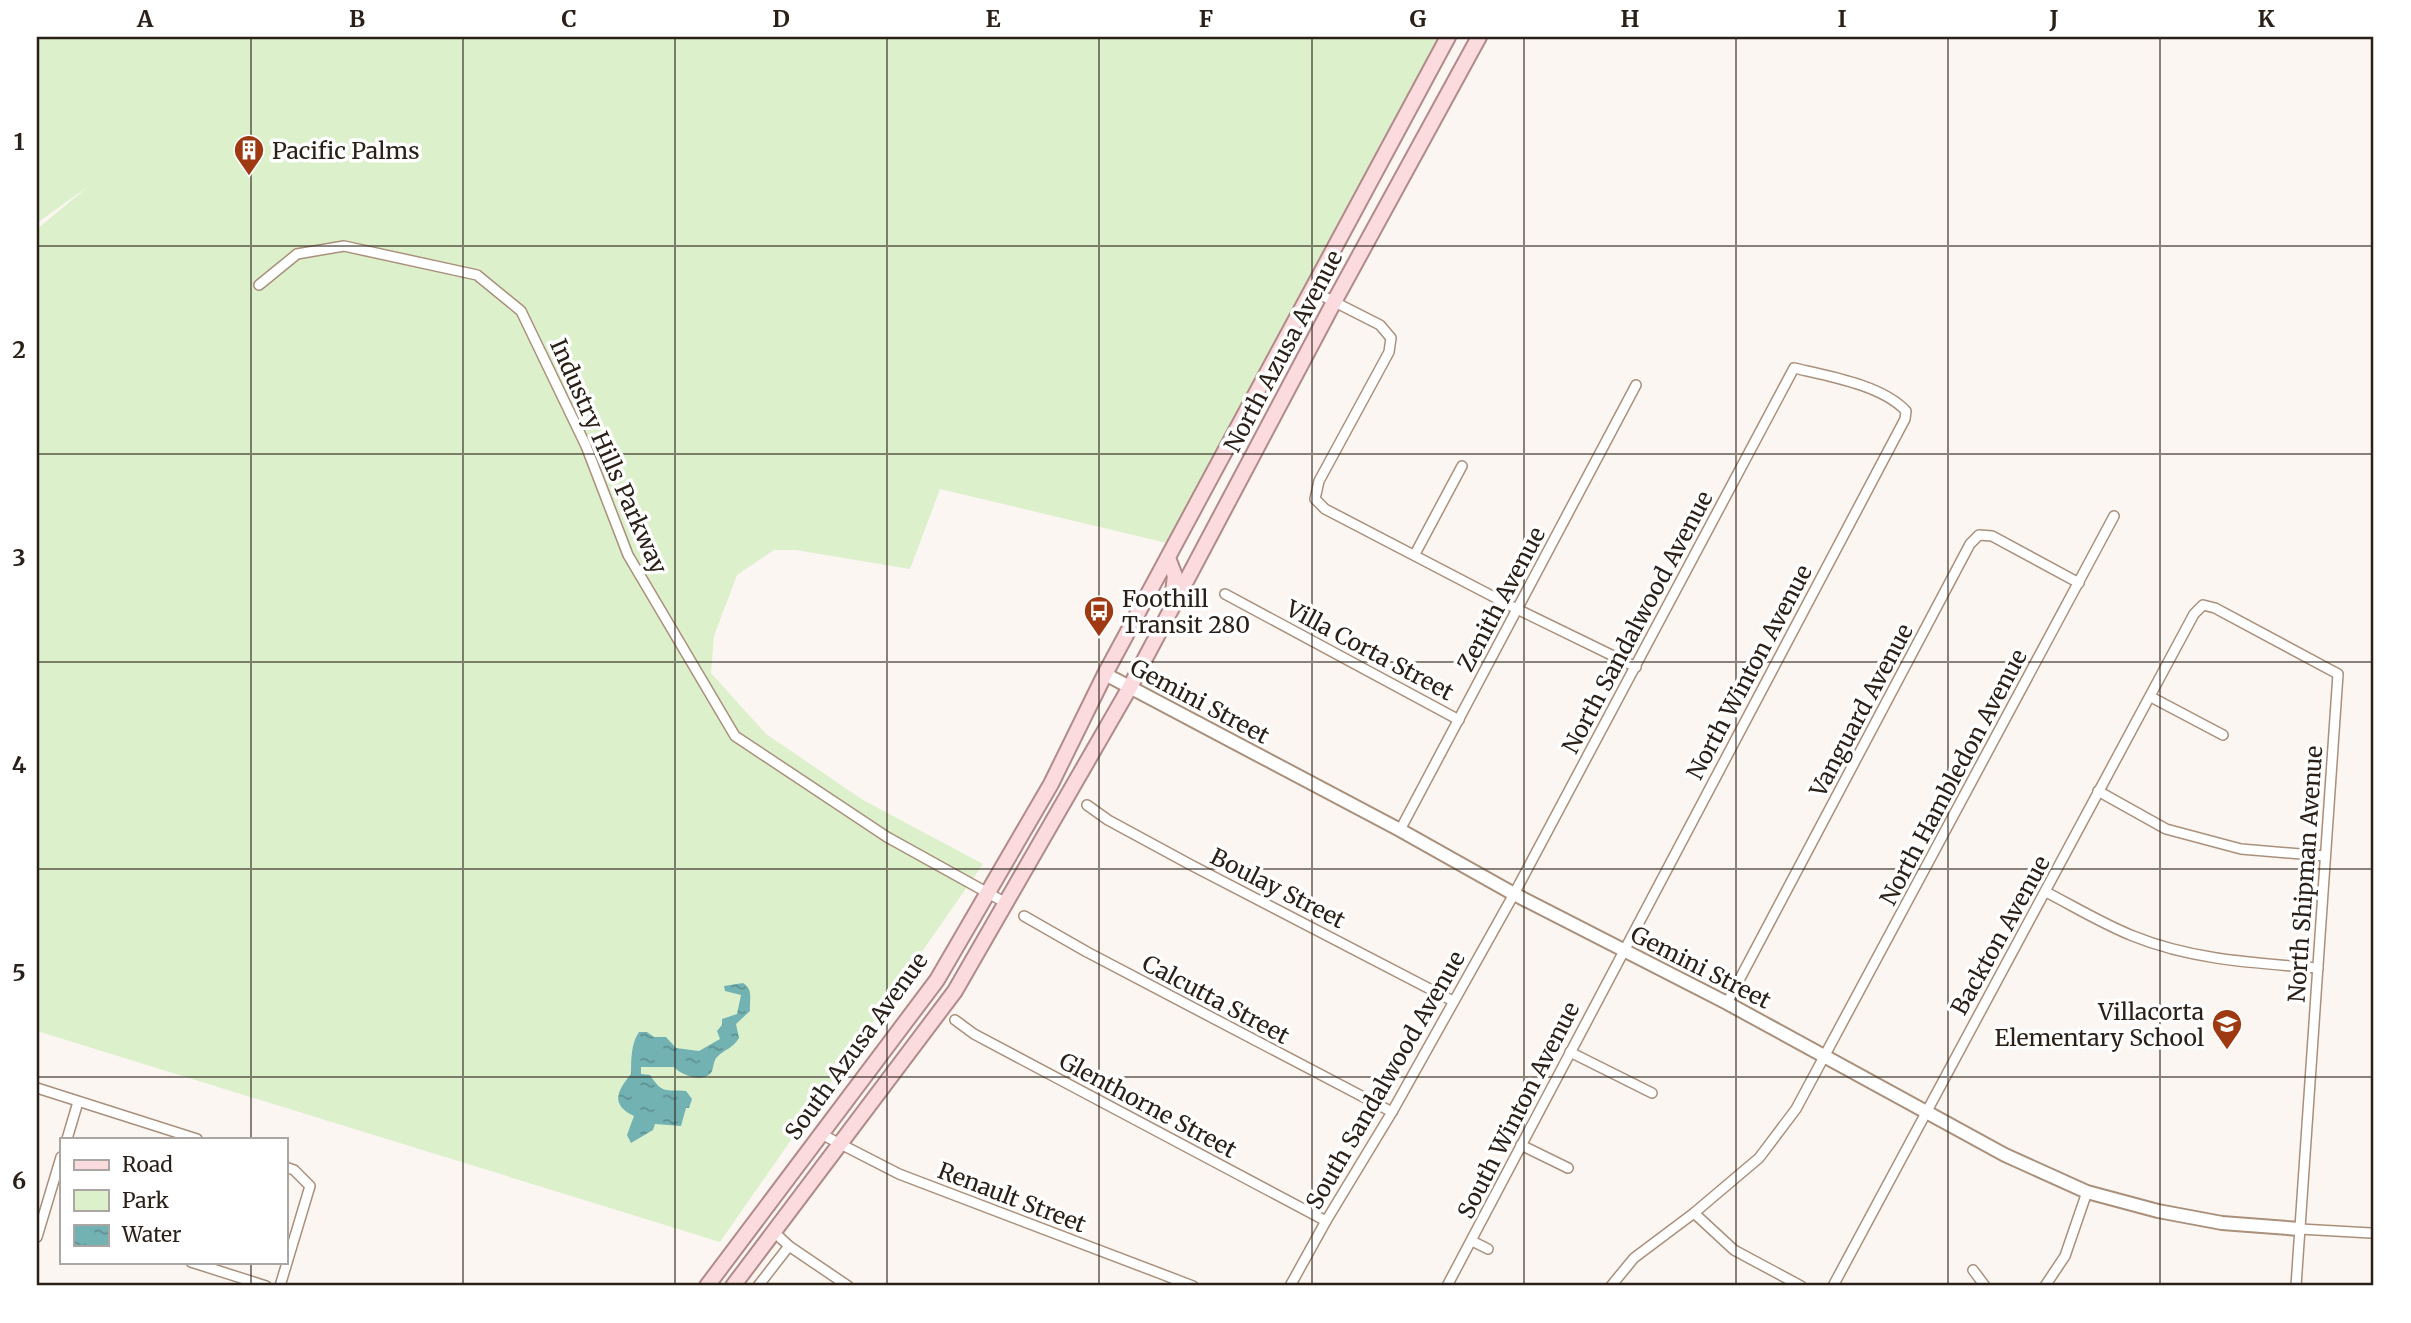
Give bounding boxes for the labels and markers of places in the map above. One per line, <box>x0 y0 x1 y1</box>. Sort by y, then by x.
building icon: Pacific Palms <box>232 133 266 177</box>
place label: Pacific Palms <box>272 136 419 165</box>
place label: Foothill Transit 280 <box>1122 584 1250 639</box>
bus stop icon: Foothill Transit 280 <box>1082 594 1116 638</box>
place label: Villacorta Elementary School <box>1995 997 2204 1052</box>
school or university icon: Villacorta Elementary School <box>2210 1007 2244 1051</box>

